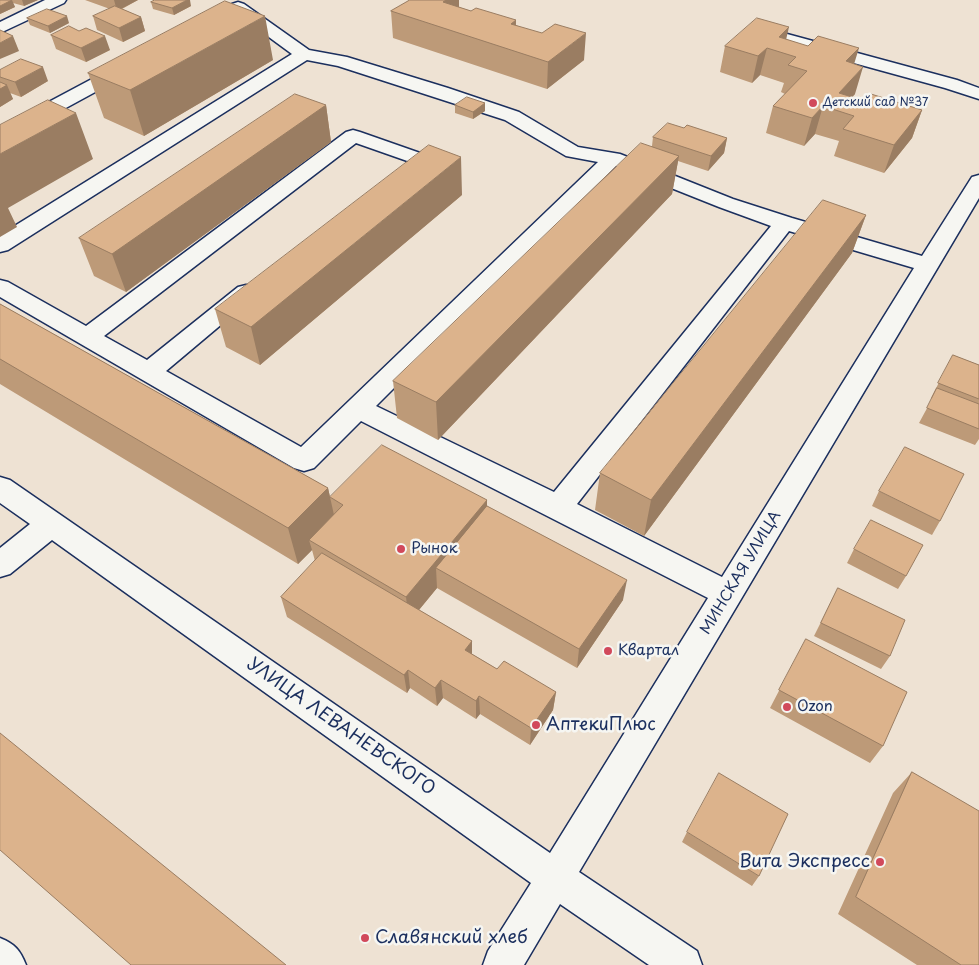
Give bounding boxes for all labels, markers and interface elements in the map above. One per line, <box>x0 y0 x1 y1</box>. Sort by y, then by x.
place label: Детский сад №37 <box>823 96 928 110</box>
marker: Детский сад №37 <box>807 97 819 109</box>
street label: МИНСКАЯ УЛИЦА <box>697 508 785 638</box>
place label: Рынок <box>411 540 458 558</box>
marker: Рынок <box>395 543 407 555</box>
place label: Квартал <box>618 642 679 660</box>
marker: Квартал <box>602 645 614 657</box>
street label: УЛИЦА ЛЕВАНЕВСКОГО <box>243 654 439 800</box>
place label: Ozon <box>797 698 833 716</box>
marker: Ozon <box>781 701 793 713</box>
place label: АптекиПлюс <box>546 714 656 736</box>
marker: АптекиПлюс <box>530 719 542 731</box>
place label: Вита Экспресс <box>739 851 870 873</box>
marker: Вита Экспресс <box>874 856 886 868</box>
place label: Славянский хлеб <box>375 927 528 949</box>
marker: Славянский хлеб <box>359 932 371 944</box>

